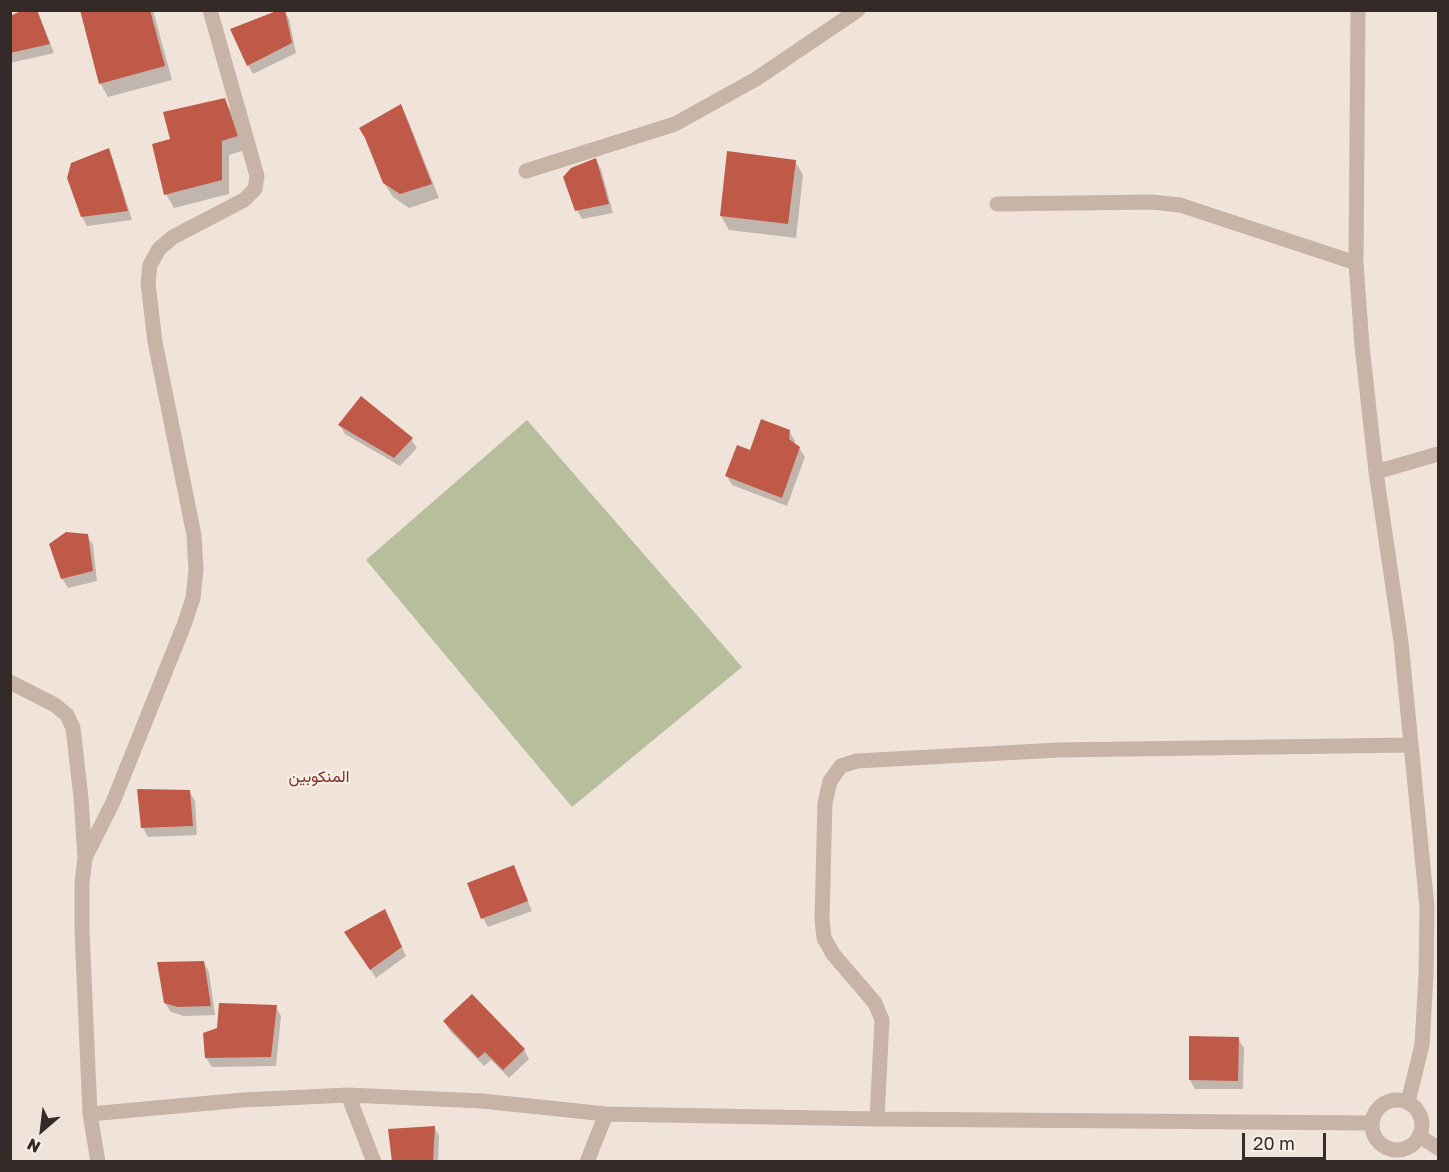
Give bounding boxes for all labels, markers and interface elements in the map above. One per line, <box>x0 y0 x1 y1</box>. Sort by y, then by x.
district label: المنكوبين <box>289 767 349 787</box>
north arrow <box>12 1100 72 1160</box>
scale bar <box>1245 1121 1329 1159</box>
text: 20 m <box>1253 1132 1295 1154</box>
text: N <box>23 1134 44 1158</box>

